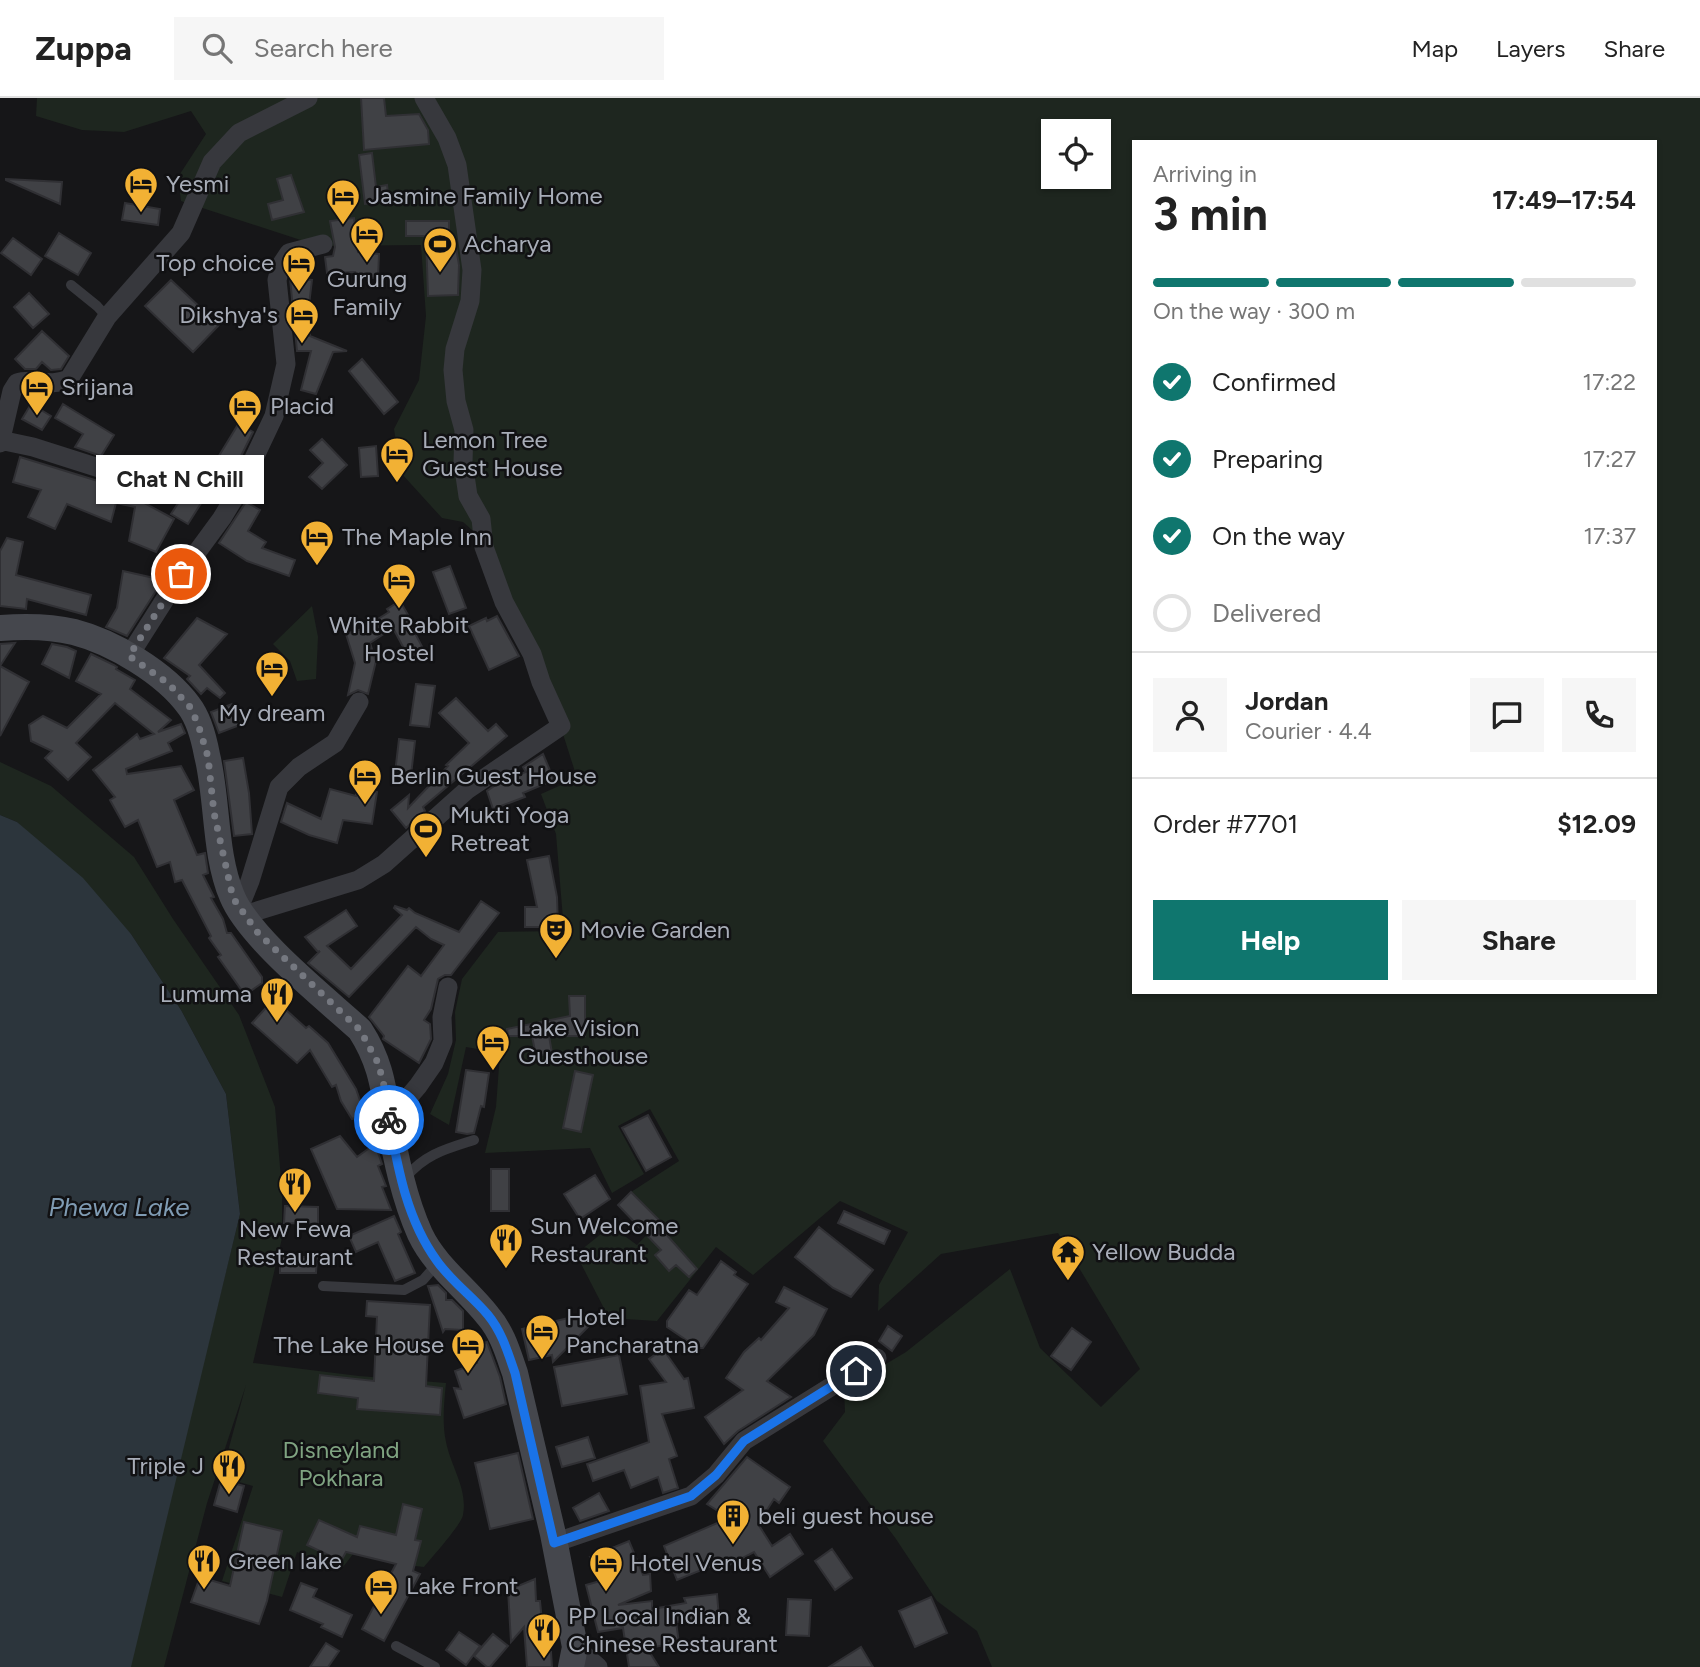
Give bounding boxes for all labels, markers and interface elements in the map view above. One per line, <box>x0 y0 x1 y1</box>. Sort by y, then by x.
search box <box>174 17 664 80</box>
text: Zuppa <box>35 29 132 68</box>
icon: search <box>198 29 236 67</box>
text: Search here <box>254 32 393 64</box>
text: Map <box>1411 34 1458 63</box>
text: Layers <box>1496 34 1565 63</box>
text: Share <box>1603 34 1665 63</box>
map controls <box>1041 119 1111 189</box>
button: locate <box>1041 119 1111 189</box>
text: Arriving in <box>1153 160 1257 188</box>
hotel icon: Yesmi <box>122 165 160 214</box>
place label: Yesmi <box>166 169 229 198</box>
hotel icon: Jasmine Family Home <box>324 177 362 226</box>
place label: Jasmine Family Home <box>368 181 603 210</box>
text: 17:49–17:54 <box>1492 184 1636 216</box>
text: 3 min <box>1153 186 1268 242</box>
hotel icon: Gurung Family <box>348 215 386 264</box>
sports icon: Acharya <box>421 225 459 274</box>
place label: Acharya <box>464 229 551 258</box>
hotel icon: Top choice <box>280 244 318 293</box>
place label: Top choice <box>156 248 274 277</box>
place label: Gurung Family <box>327 264 407 321</box>
hotel icon: Dikshya's <box>283 296 321 345</box>
text: On the way · 300 m <box>1153 297 1355 325</box>
place label: Dikshya's <box>179 300 278 329</box>
icon: check <box>1153 363 1191 401</box>
text: Confirmed <box>1212 366 1336 398</box>
hotel icon: Srijana <box>18 368 56 417</box>
text: 17:22 <box>1583 368 1636 396</box>
place label: Srijana <box>61 372 134 401</box>
hotel icon: Placid <box>226 387 264 436</box>
place label: Placid <box>270 391 334 420</box>
place label: Lemon Tree Guest House <box>422 425 563 482</box>
hotel icon: Lemon Tree Guest House <box>378 435 416 484</box>
icon: check <box>1153 440 1191 478</box>
text: Preparing <box>1212 443 1323 475</box>
text: 17:27 <box>1583 445 1636 473</box>
callout: Chat N Chill <box>97 455 265 504</box>
text: Chat N Chill <box>116 465 244 493</box>
icon: check <box>1153 517 1191 555</box>
hotel icon: The Maple Inn <box>298 518 336 567</box>
text: On the way <box>1212 520 1345 552</box>
place label: The Maple Inn <box>342 522 492 551</box>
text: 17:37 <box>1583 522 1636 550</box>
pin <box>151 544 211 604</box>
icon: bag <box>162 555 200 593</box>
hotel icon: White Rabbit Hostel <box>380 561 418 610</box>
text: Delivered <box>1212 597 1321 629</box>
place label: White Rabbit Hostel <box>329 610 469 667</box>
hotel icon: My dream <box>253 649 291 698</box>
button: person <box>1153 678 1227 752</box>
button: chat <box>1470 678 1544 752</box>
button: phone <box>1562 678 1636 752</box>
text: Jordan <box>1245 685 1328 717</box>
place label: My dream <box>219 698 325 727</box>
text: Courier · 4.4 <box>1245 717 1372 745</box>
hotel icon: Berlin Guest House <box>346 757 384 806</box>
place label: Berlin Guest House <box>390 761 597 790</box>
place label: Mukti Yoga Retreat <box>450 800 569 857</box>
text: Order #7701 <box>1153 808 1298 840</box>
text: $12.09 <box>1557 808 1636 840</box>
sports icon: Mukti Yoga Retreat <box>407 810 445 859</box>
button: Help <box>1153 900 1388 980</box>
button: Share <box>1402 900 1636 980</box>
theatre icon: Movie Garden <box>537 911 575 960</box>
place label: Movie Garden <box>580 915 730 944</box>
restaurant icon: Lumuma <box>258 975 296 1024</box>
place label: Lumuma <box>160 979 252 1008</box>
place label: Lake Vision Guesthouse <box>518 1013 648 1070</box>
hotel icon: Lake Vision Guesthouse <box>474 1023 512 1072</box>
courier <box>354 1085 424 1155</box>
icon: bike <box>370 1101 408 1139</box>
restaurant icon: New Fewa Restaurant <box>276 1165 314 1214</box>
water label: Phewa Lake <box>49 1191 189 1223</box>
place label: Sun Welcome Restaurant <box>530 1211 678 1268</box>
place label: New Fewa Restaurant <box>237 1214 353 1271</box>
restaurant icon: Sun Welcome Restaurant <box>487 1221 525 1270</box>
temple icon: Yellow Budda <box>1049 1233 1087 1282</box>
place label: Yellow Budda <box>1092 1237 1236 1266</box>
place label: Hotel Pancharatna <box>566 1302 699 1359</box>
hotel icon: Hotel Pancharatna <box>523 1312 561 1361</box>
hotel icon: The Lake House <box>449 1326 487 1375</box>
place label: The Lake House <box>274 1330 444 1359</box>
pin <box>826 1341 886 1401</box>
icon: home <box>837 1352 875 1390</box>
park label: Disneyland Pokhara <box>282 1435 400 1492</box>
restaurant icon: Triple J <box>210 1447 248 1496</box>
place label: Triple J <box>127 1451 204 1480</box>
building icon: beli guest house <box>714 1497 752 1546</box>
place label: beli guest house <box>758 1501 934 1530</box>
restaurant icon: Green lake <box>185 1542 223 1591</box>
hotel icon: Hotel Venus <box>587 1544 625 1593</box>
place label: Green lake <box>228 1546 342 1575</box>
place label: Hotel Venus <box>630 1548 762 1577</box>
hotel icon: Lake Front <box>362 1567 400 1616</box>
place label: Lake Front <box>406 1571 518 1600</box>
place label: PP Local Indian & Chinese Restaurant <box>568 1601 778 1658</box>
restaurant icon: PP Local Indian & Chinese Restaurant <box>525 1611 563 1660</box>

